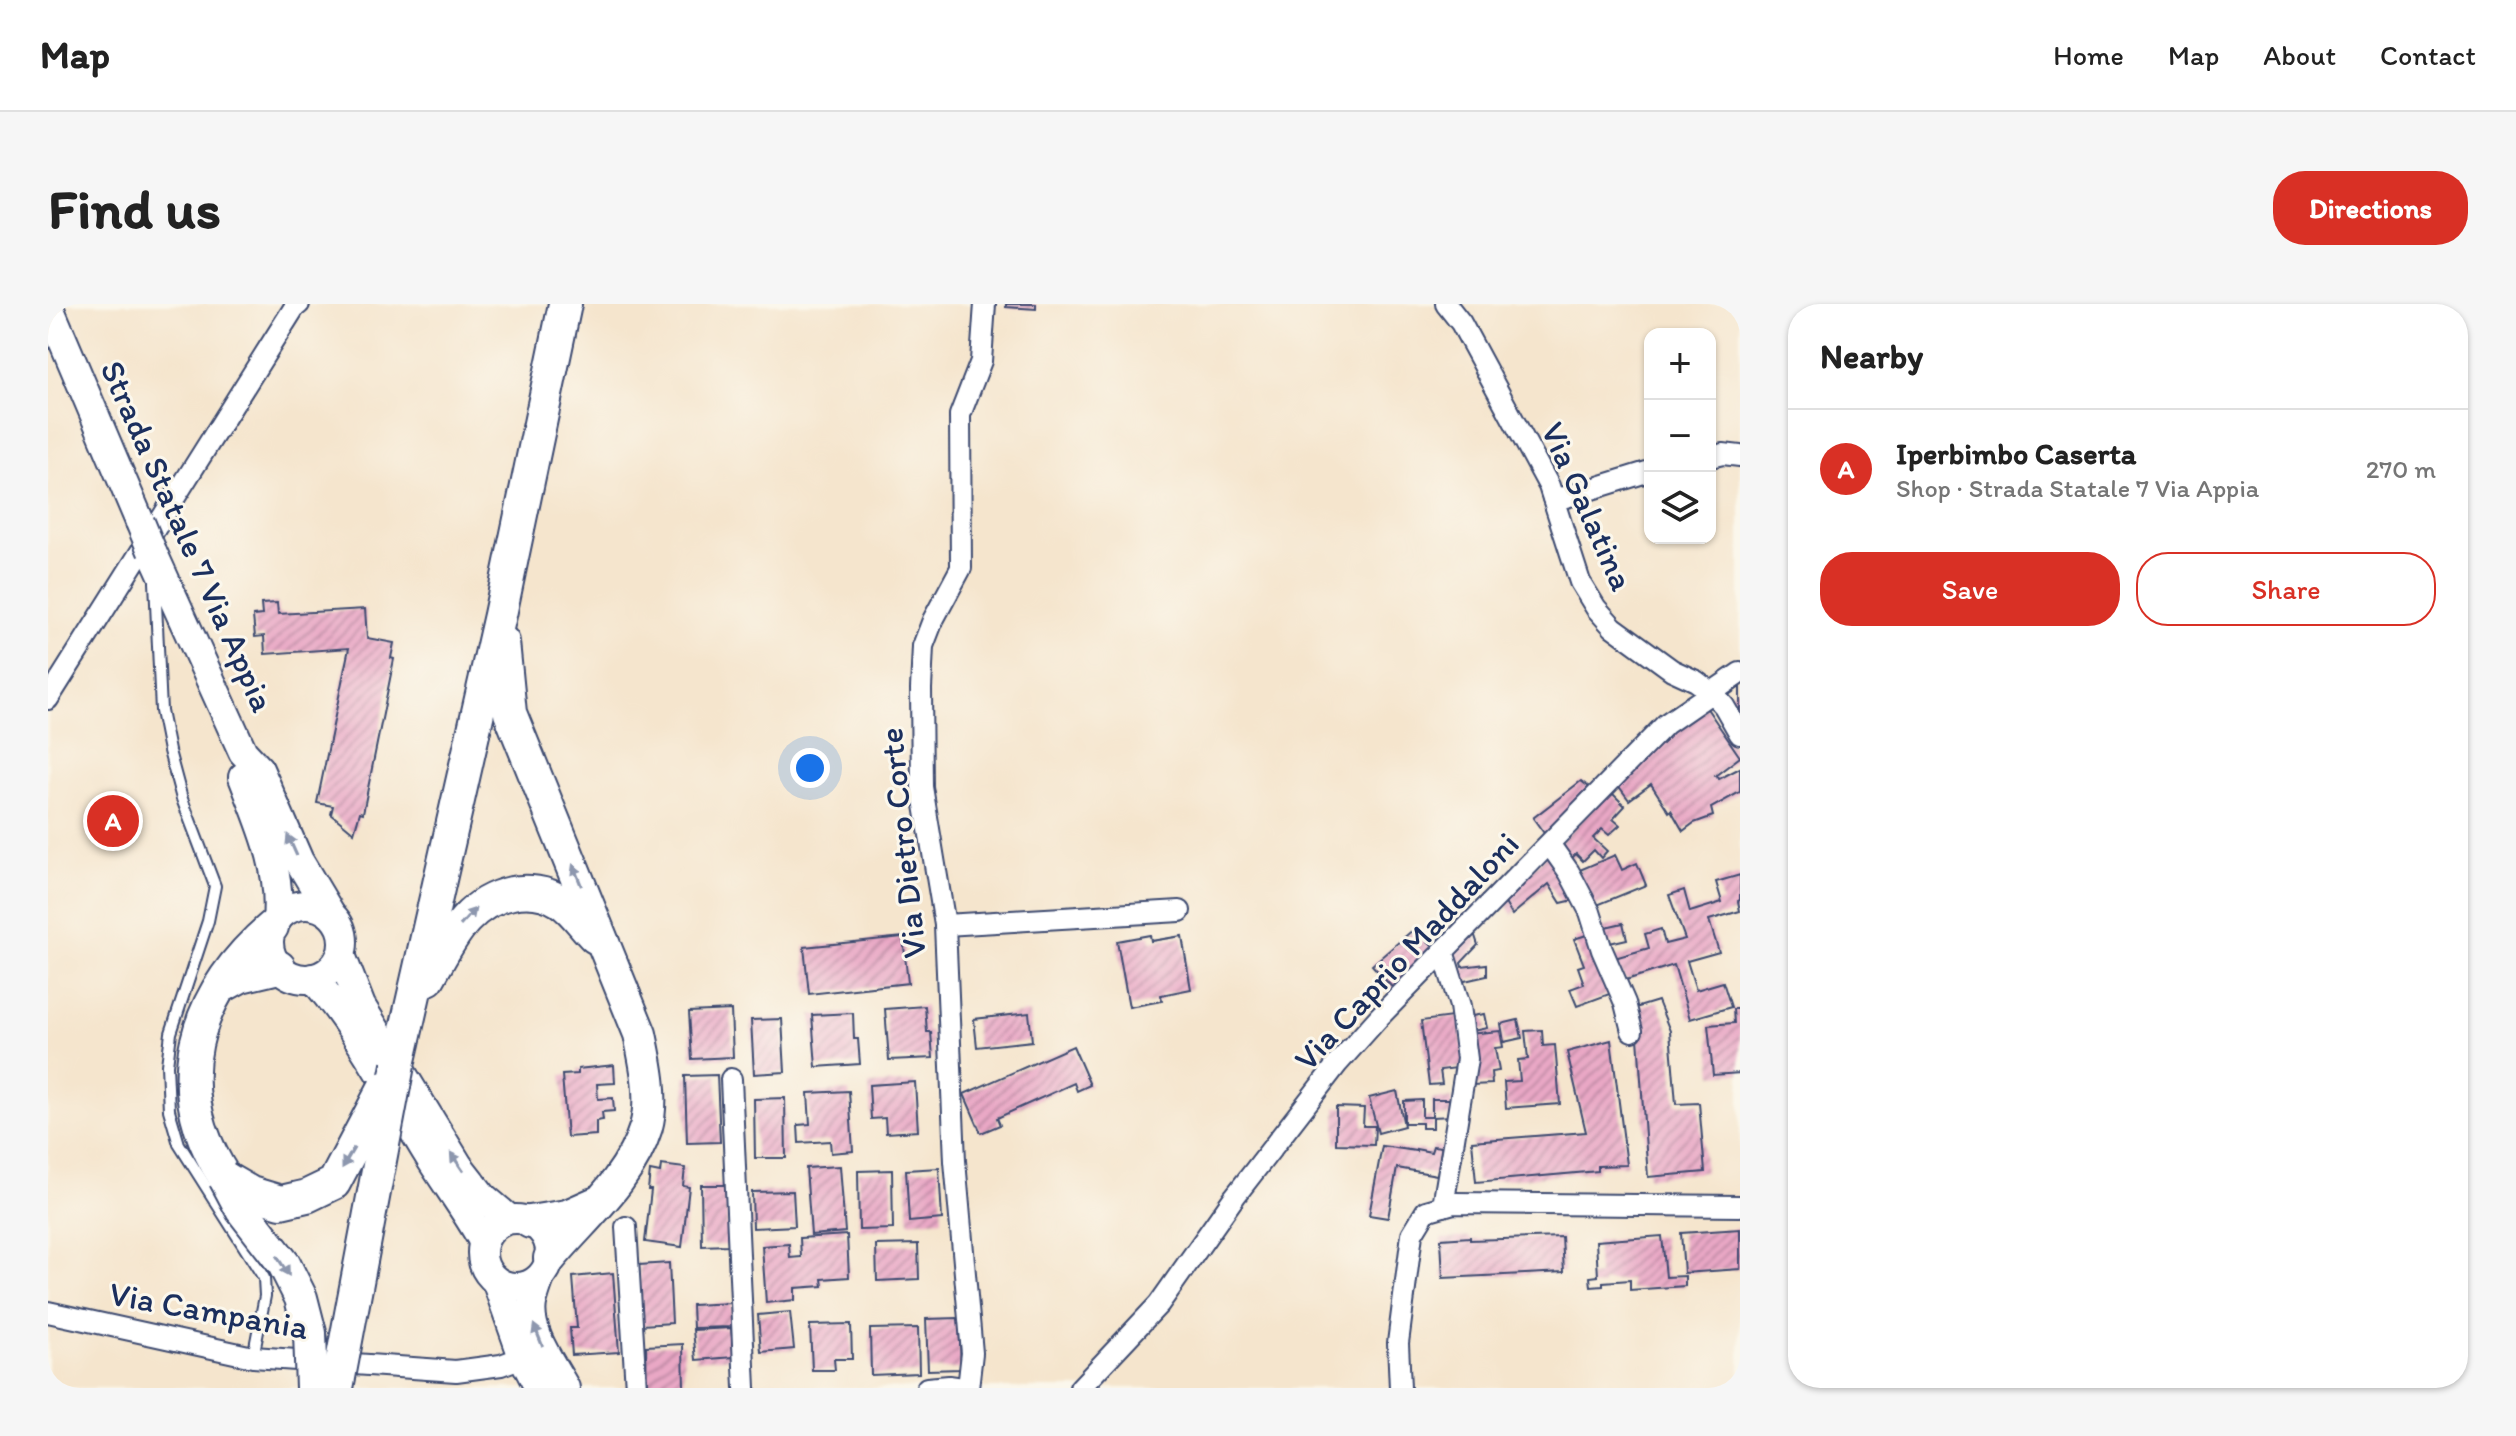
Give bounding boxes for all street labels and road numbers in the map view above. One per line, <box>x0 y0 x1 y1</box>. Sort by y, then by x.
street label: Strada Statale 7 Via Appia <box>92 354 284 718</box>
street label: Via Galatina <box>1532 416 1643 597</box>
street label: Via Dietro Corte <box>870 726 935 960</box>
street label: Via Caprio Maddaloni <box>1285 824 1527 1079</box>
street label: Via Campania <box>106 1273 312 1348</box>

